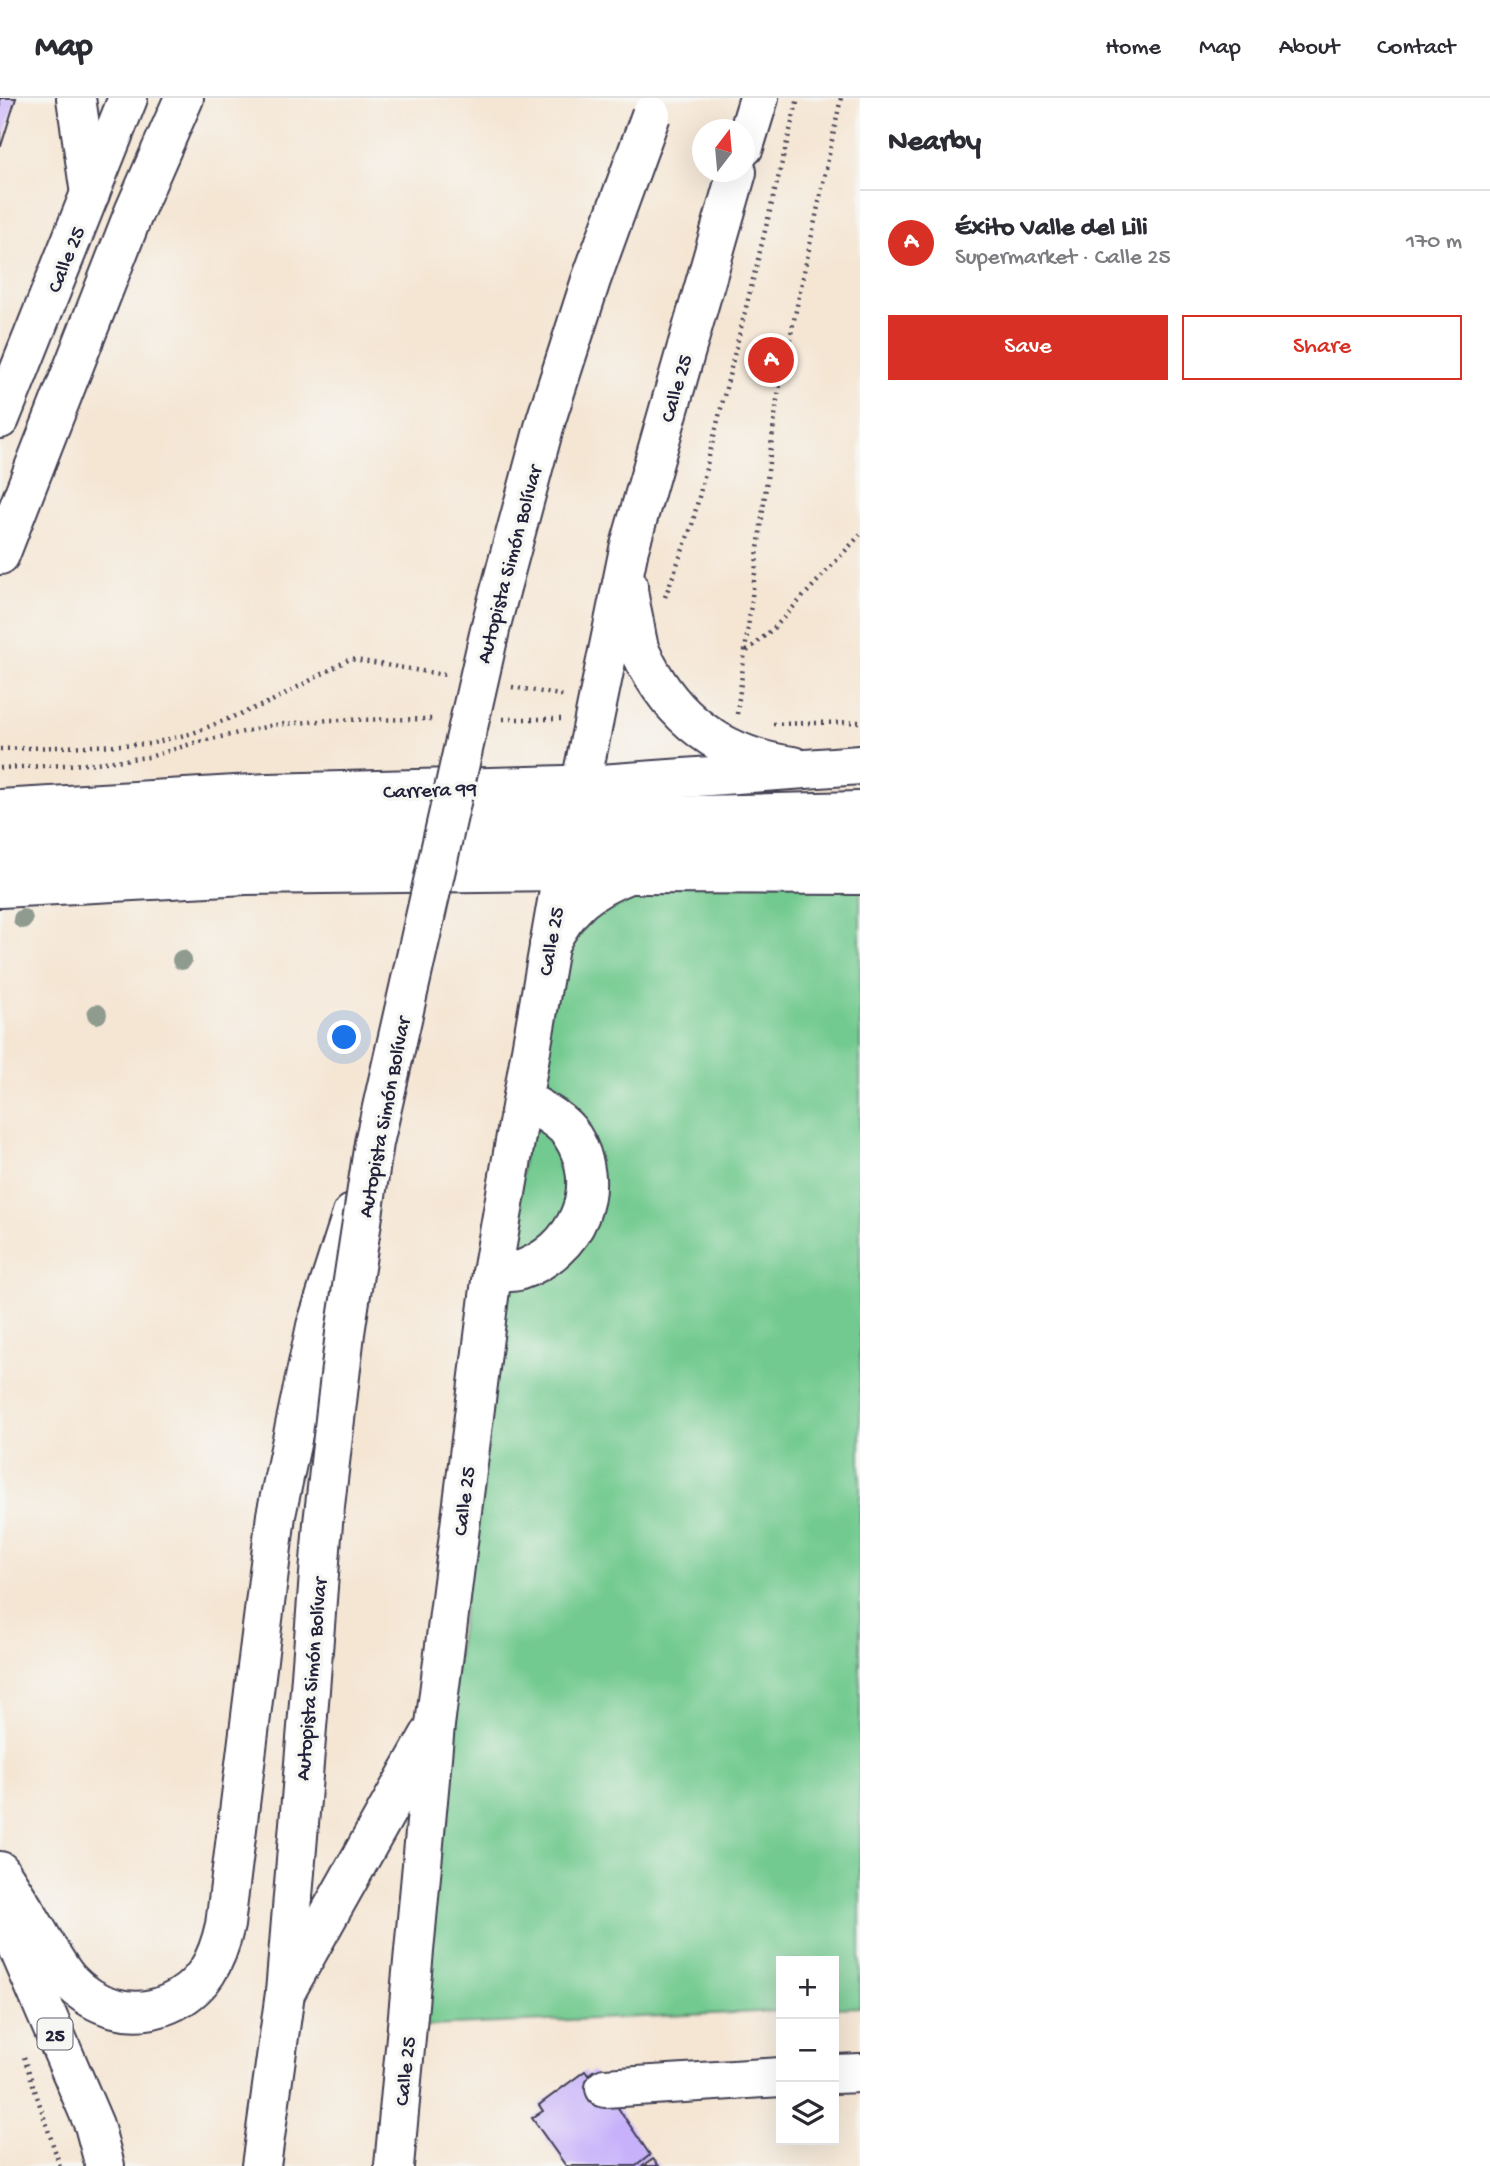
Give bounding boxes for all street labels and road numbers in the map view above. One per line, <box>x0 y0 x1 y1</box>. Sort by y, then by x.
street label: Calle 25 <box>44 223 93 297</box>
street label: Calle 25 <box>657 352 700 426</box>
street label: Autopista Simón Bolívar <box>473 462 550 667</box>
street label: Carrera 99 <box>383 778 478 807</box>
street label: Calle 25 <box>535 905 572 978</box>
street label: Autopista Simón Bolívar <box>355 1014 418 1220</box>
street label: Calle 25 <box>450 1465 483 1537</box>
street label: Autopista Simón Bolívar <box>292 1575 335 1782</box>
road number: 25 <box>38 2018 72 2050</box>
street label: Calle 25 <box>391 2036 424 2107</box>

